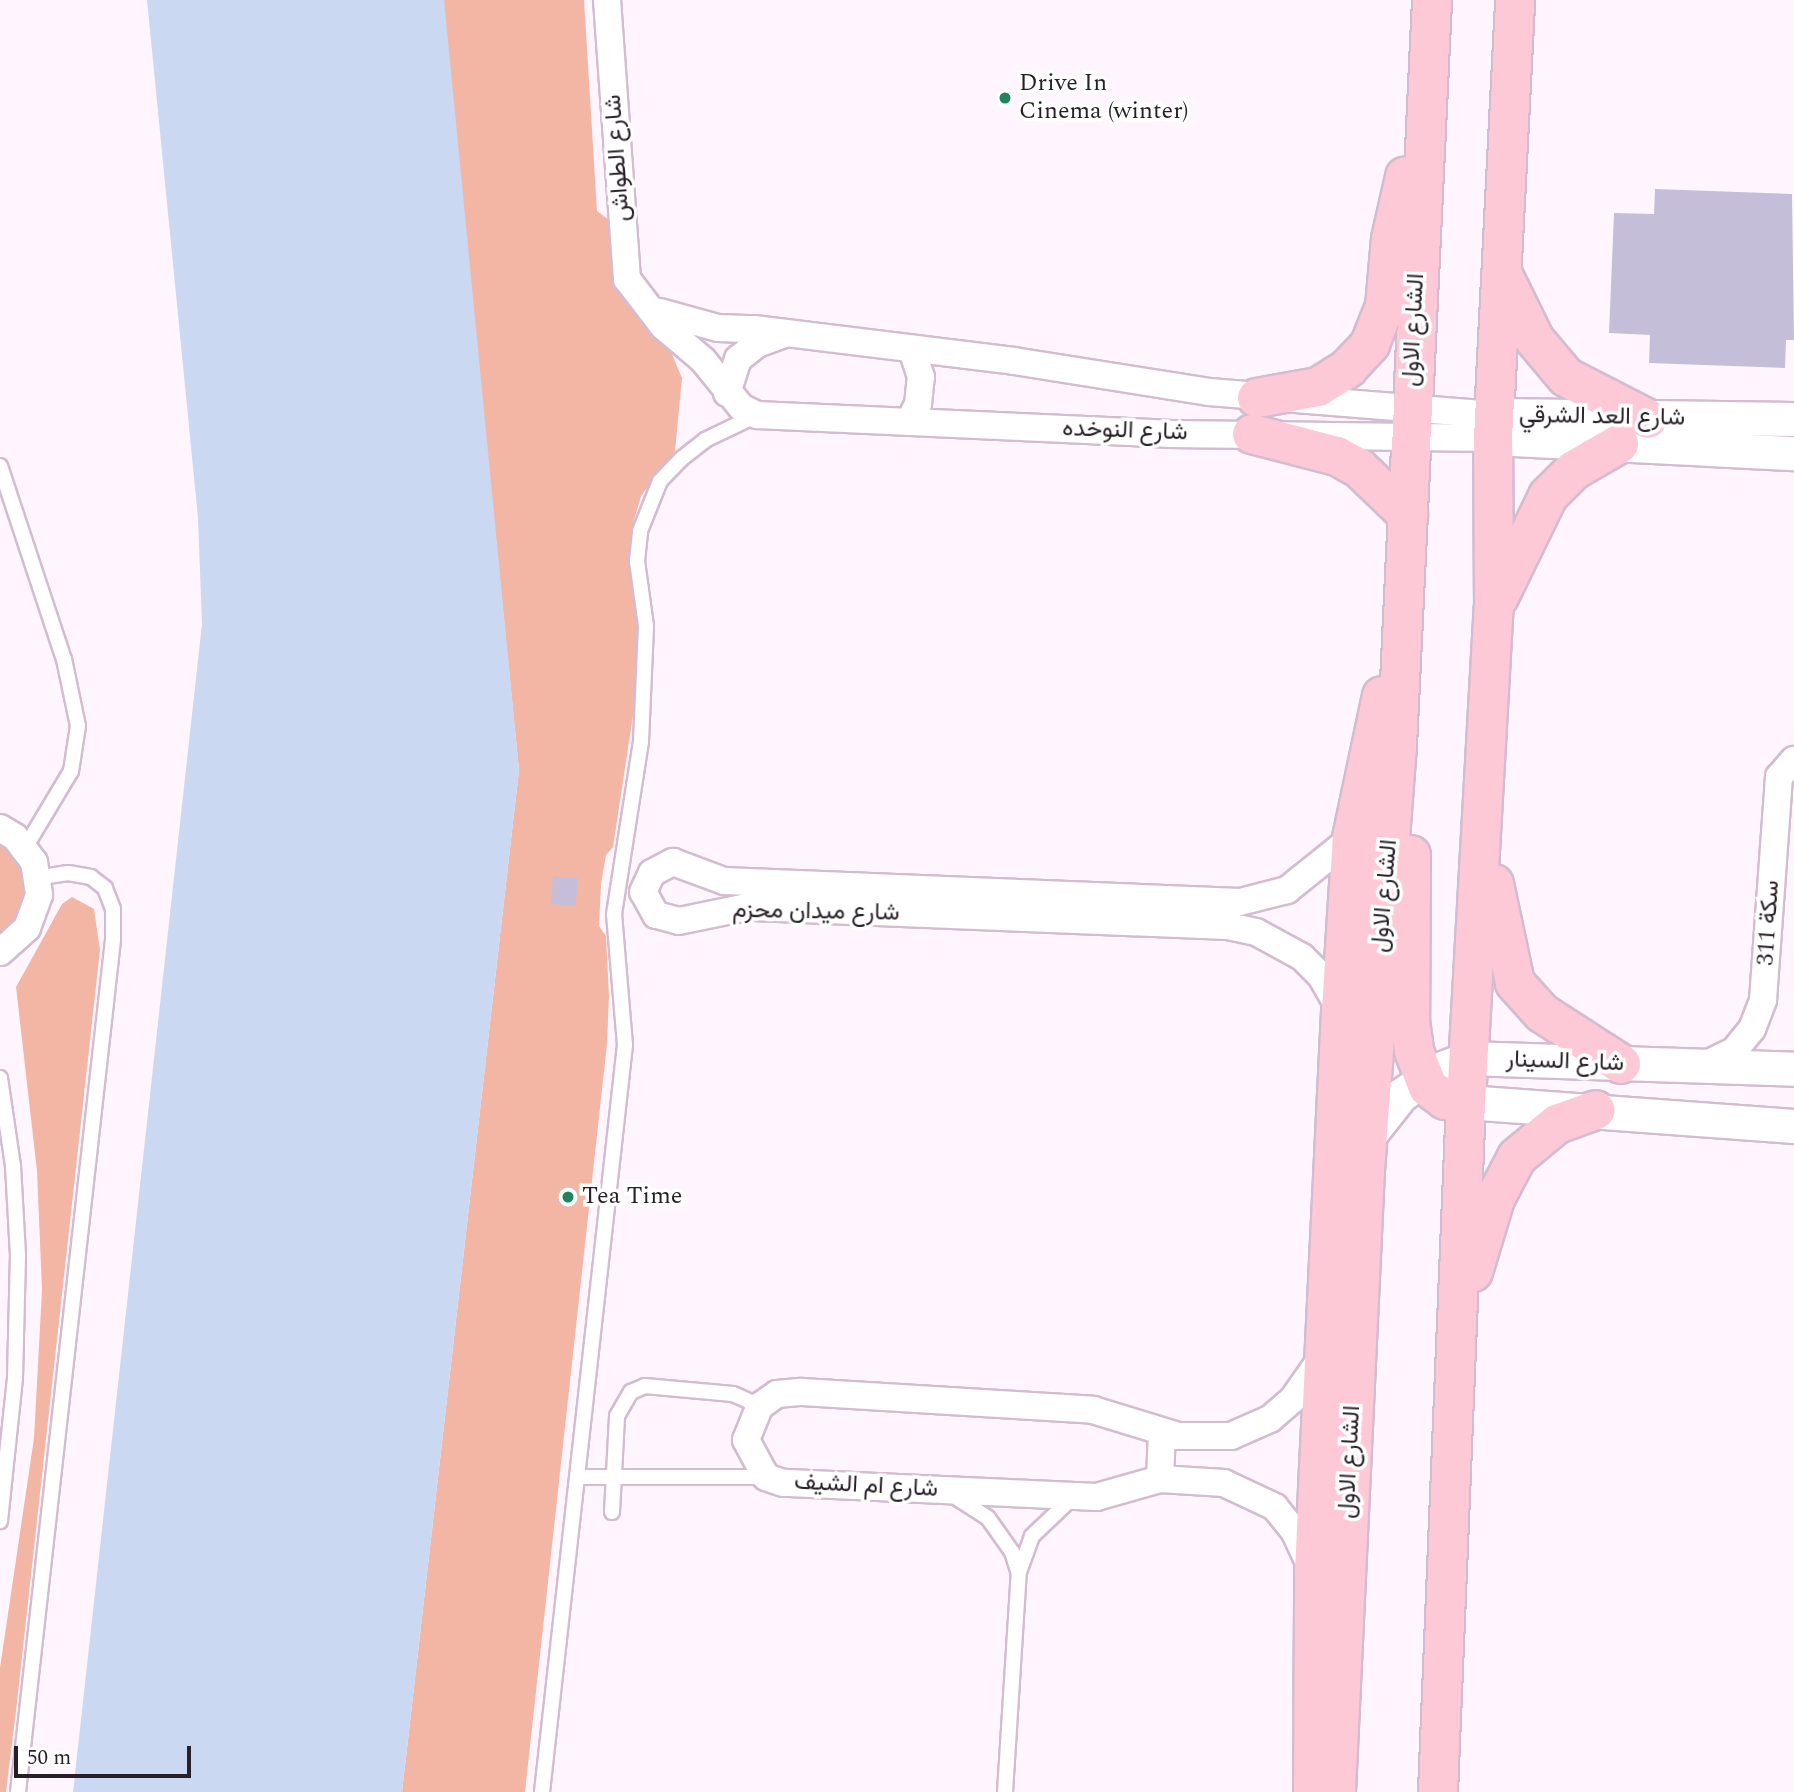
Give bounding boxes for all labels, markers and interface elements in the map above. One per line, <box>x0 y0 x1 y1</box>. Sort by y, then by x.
place label: Drive In Cinema (winter) <box>1019 70 1188 126</box>
marker: Drive In Cinema (winter) <box>997 90 1013 106</box>
street label: شارع الطواش <box>599 93 637 223</box>
street label: الشارع الاول <box>1397 273 1431 387</box>
street label: شارع العد الشرقي <box>1519 401 1685 433</box>
street label: شارع النوخده <box>1062 414 1188 448</box>
street label: الشارع الاول <box>1366 838 1404 954</box>
street label: سكة 311 <box>1752 879 1786 967</box>
street label: شارع ميدان محزم <box>732 896 900 928</box>
street label: شارع السينار <box>1505 1046 1625 1078</box>
place label: Tea Time <box>582 1183 682 1211</box>
marker: Tea Time <box>560 1189 576 1205</box>
street label: الشارع الاول <box>1333 1405 1367 1519</box>
street label: شارع ام الشيف <box>793 1468 939 1504</box>
scale bar <box>18 1732 194 1776</box>
text: 50 m <box>27 1742 71 1774</box>

